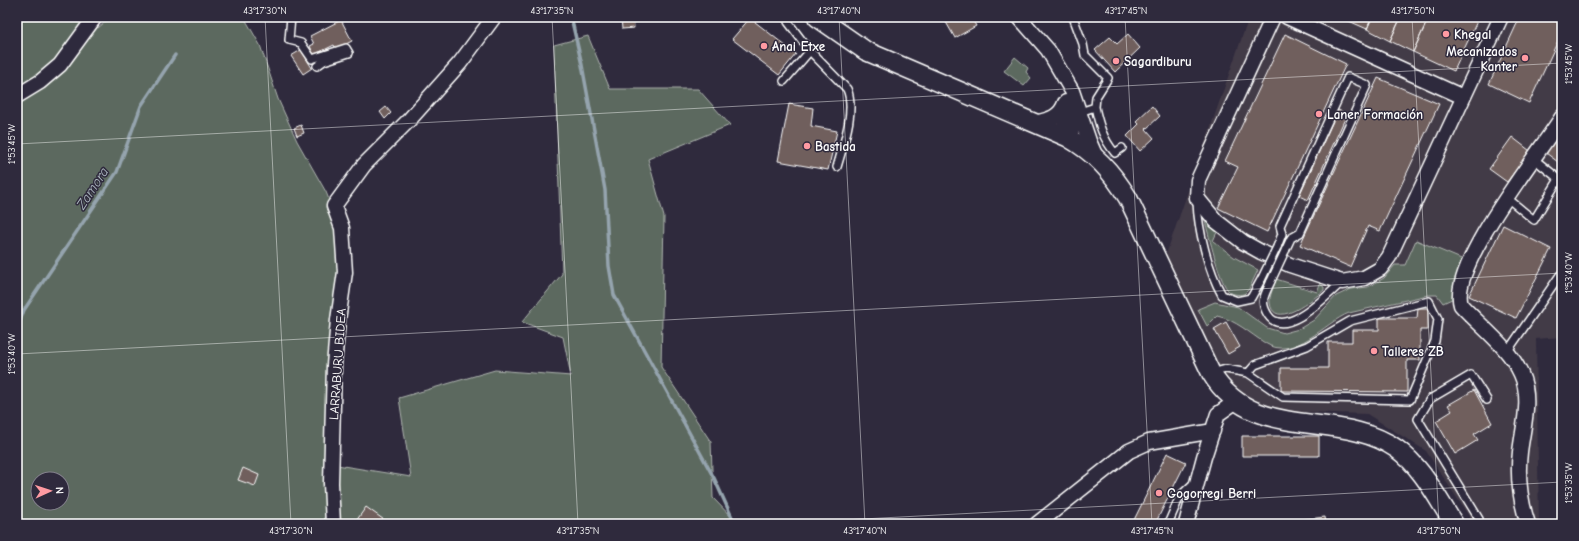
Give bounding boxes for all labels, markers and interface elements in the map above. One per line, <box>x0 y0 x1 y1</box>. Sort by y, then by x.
text: 43°17'30"N <box>243 5 287 17</box>
text: 43°17'35"N <box>531 5 573 17</box>
text: 43°17'40"N <box>817 5 861 17</box>
text: 43°17'45"N <box>1105 5 1147 17</box>
text: 43°17'50"N <box>1391 5 1435 17</box>
place label: Khegal <box>1454 27 1491 42</box>
marker: Khegal <box>1441 29 1451 39</box>
place label: Anai Etxe <box>772 39 826 54</box>
marker: Anai Etxe <box>759 41 769 51</box>
text: 1°53'45"W <box>1563 43 1575 84</box>
place label: Mecanizados Kanter <box>1446 44 1518 74</box>
marker: Mecanizados Kanter <box>1520 53 1530 63</box>
place label: Sagardiburu <box>1124 54 1192 69</box>
marker: Sagardiburu <box>1111 56 1121 66</box>
place label: Laner Formación <box>1327 107 1423 122</box>
marker: Laner Formación <box>1314 109 1324 119</box>
text: 1°53'45"W <box>6 123 18 164</box>
place label: Bastida <box>815 139 856 154</box>
marker: Bastida <box>802 141 812 151</box>
water label: Zamora <box>72 164 112 213</box>
text: 1°53'40"W <box>1563 252 1575 294</box>
street label: LARRABURU BIDEA <box>326 307 349 420</box>
text: 1°53'40"W <box>6 333 18 375</box>
place label: Talleres ZB <box>1382 344 1444 359</box>
marker: Talleres ZB <box>1369 346 1379 356</box>
text: 1°53'35"W <box>1563 462 1575 503</box>
north arrow <box>30 471 70 511</box>
place label: Gogorregi Berri <box>1167 486 1256 501</box>
text: N <box>53 487 66 494</box>
marker: Gogorregi Berri <box>1154 488 1164 498</box>
text: 43°17'30"N <box>269 525 313 537</box>
text: 43°17'35"N <box>557 525 599 537</box>
text: 43°17'40"N <box>843 525 887 537</box>
text: 43°17'45"N <box>1131 525 1173 537</box>
text: 43°17'50"N <box>1417 525 1461 537</box>

